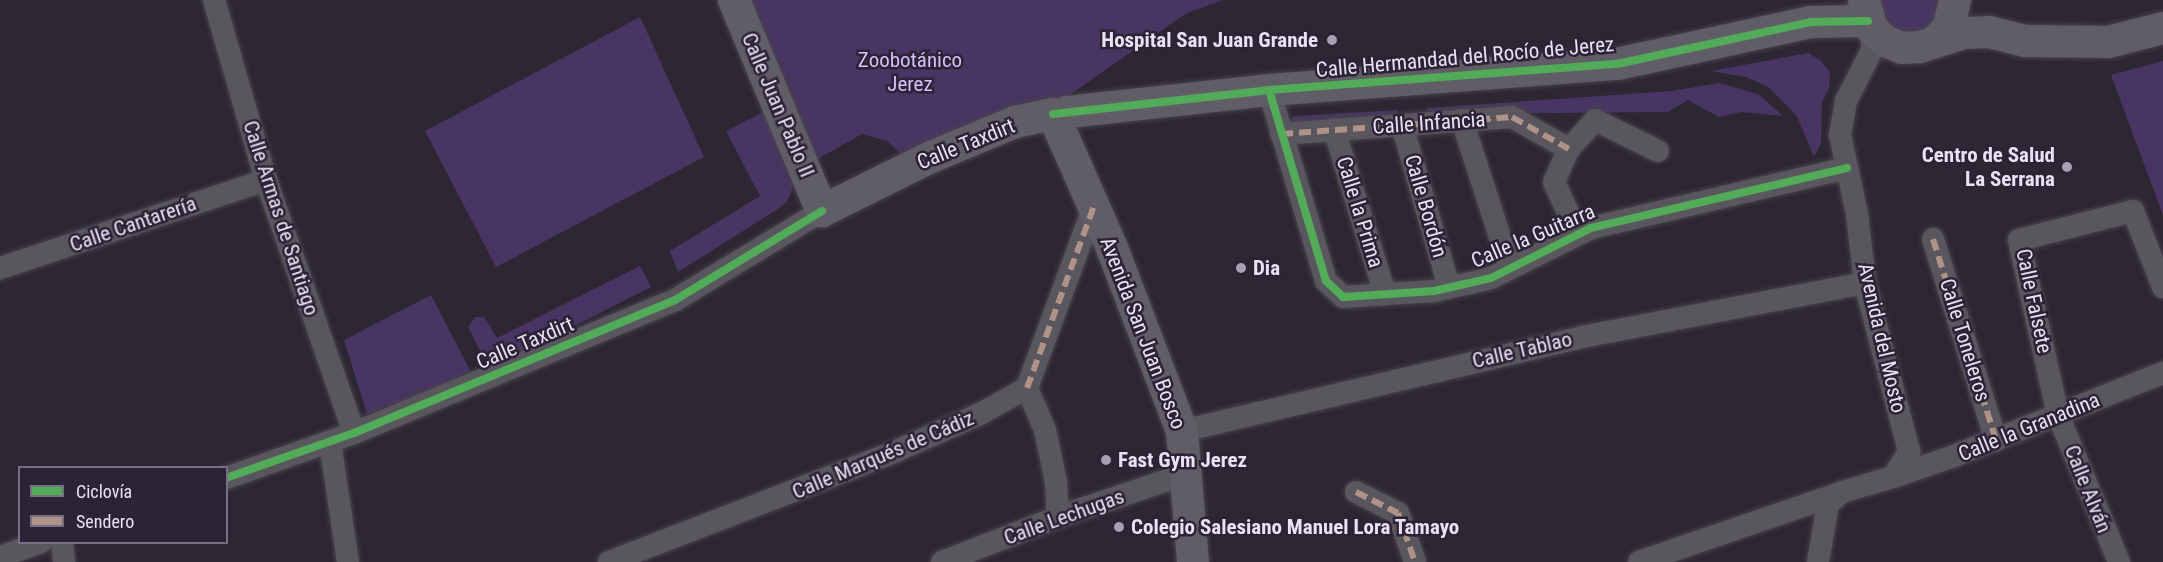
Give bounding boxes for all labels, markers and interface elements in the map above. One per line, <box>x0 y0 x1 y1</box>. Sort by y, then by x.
place label: Hospital San Juan Grande <box>1101 27 1318 53</box>
street label: Calle Juan Pablo II <box>736 29 820 181</box>
street label: Calle Hermandad del Rocío de Jerez <box>1315 31 1615 83</box>
marker: Hospital San Juan Grande <box>1323 31 1341 49</box>
park label: Zoobotánico Jerez <box>858 47 962 97</box>
street label: Calle Infancia <box>1372 106 1486 140</box>
street label: Calle Taxdirt <box>913 113 1019 175</box>
street label: Calle Armas de Santiago <box>238 117 324 319</box>
place label: Centro de Salud La Serrana <box>1922 142 2055 192</box>
street label: Calle Bordón <box>1399 152 1453 260</box>
street label: Calle la Prima <box>1331 153 1389 271</box>
marker: Centro de Salud La Serrana <box>2060 160 2074 174</box>
street label: Calle Cantarería <box>66 191 200 257</box>
street label: Calle la Guitarra <box>1467 199 1599 273</box>
street label: Avenida San Juan Bosco <box>1095 233 1191 433</box>
street label: Calle Falsete <box>2011 246 2057 356</box>
place label: Dia <box>1253 255 1280 281</box>
marker: Dia <box>1234 261 1248 275</box>
street label: Avenida del Mosto <box>1853 261 1911 415</box>
street label: Calle Toneleros <box>1934 275 1996 405</box>
street label: Calle Taxdirt <box>472 311 578 375</box>
street label: Calle Tablao <box>1470 326 1574 374</box>
street label: Calle la Granadina <box>1955 387 2103 467</box>
street label: Calle Marqués de Cádiz <box>788 405 978 505</box>
street label: Calle Alván <box>2059 442 2117 536</box>
place label: Fast Gym Jerez <box>1118 447 1247 473</box>
marker: Fast Gym Jerez <box>1099 453 1113 467</box>
legend <box>18 466 228 544</box>
text: Ciclovía <box>76 481 132 502</box>
street label: Calle Lechugas <box>1000 484 1128 550</box>
text: Sendero <box>76 511 134 532</box>
place label: Colegio Salesiano Manuel Lora Tamayo <box>1131 514 1460 540</box>
marker: Colegio Salesiano Manuel Lora Tamayo <box>1112 520 1126 534</box>

